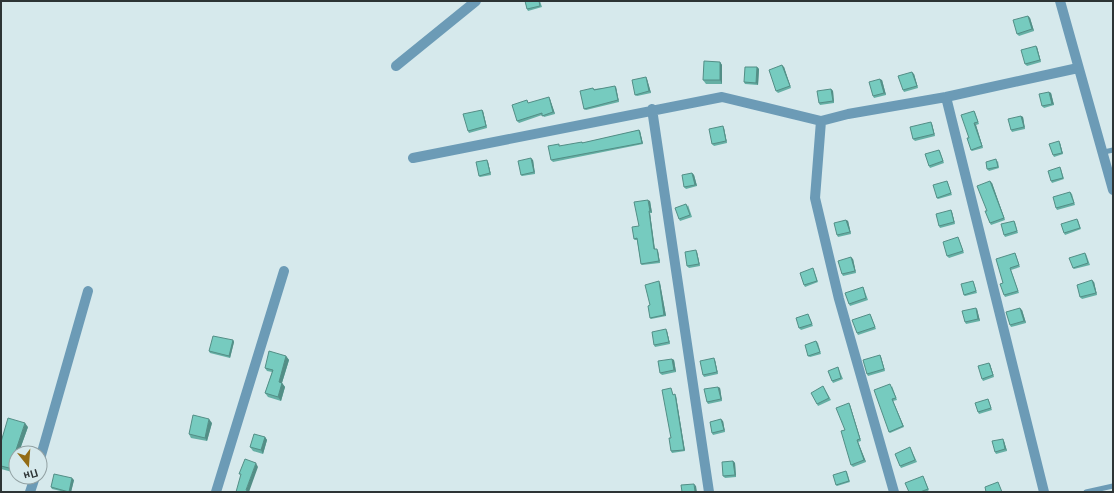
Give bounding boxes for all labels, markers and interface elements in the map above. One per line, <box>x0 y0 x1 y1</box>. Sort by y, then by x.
north arrow <box>8 445 48 485</box>
text: Пн <box>22 467 40 482</box>

